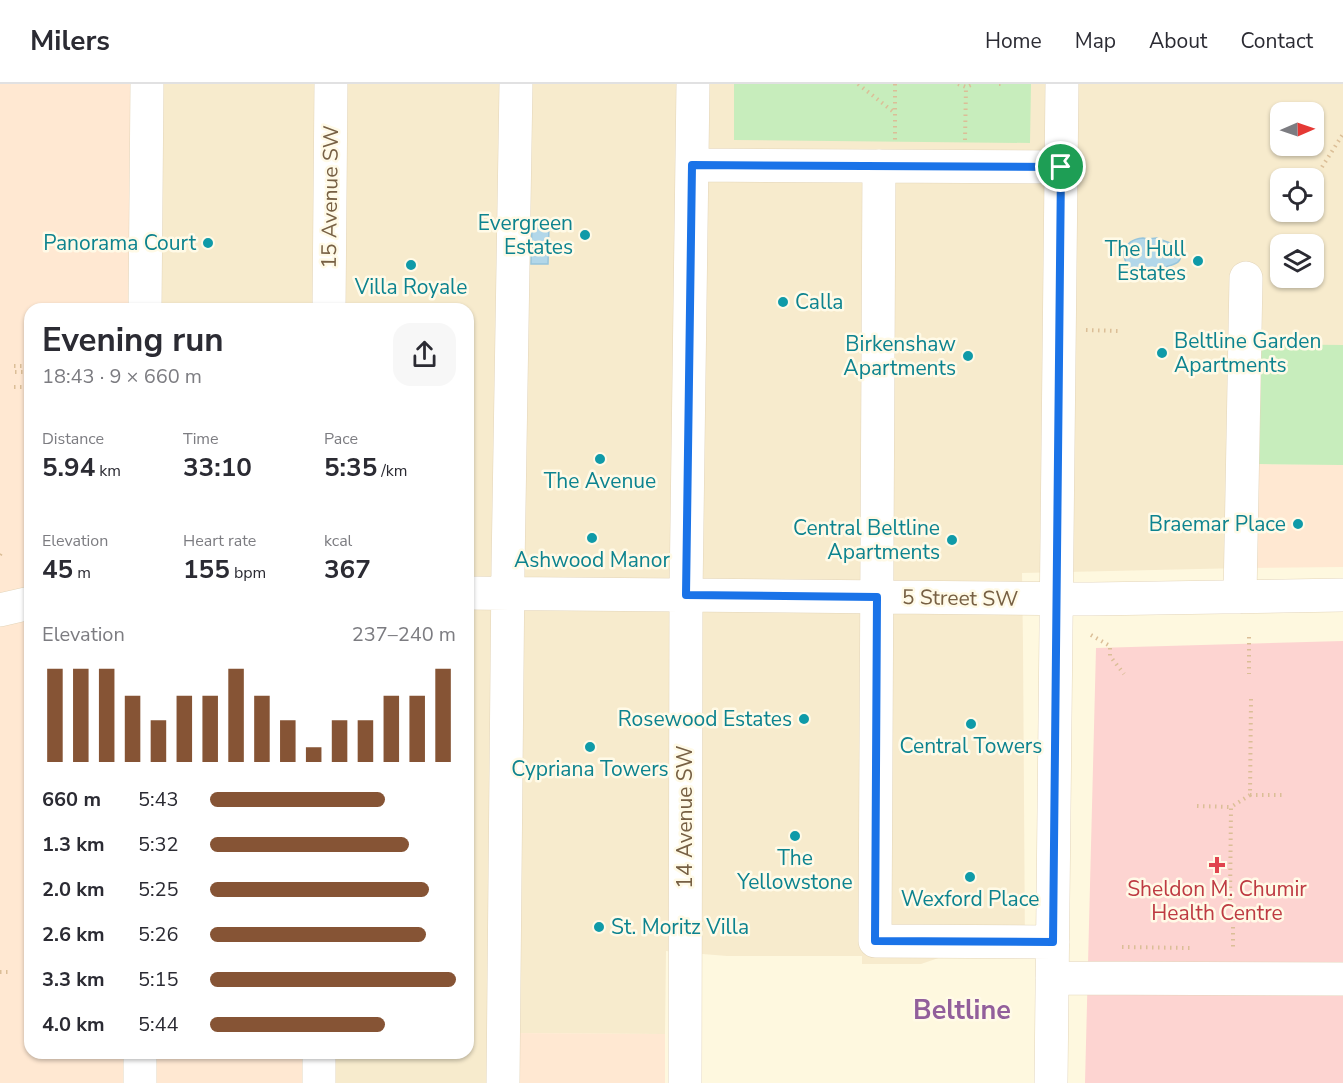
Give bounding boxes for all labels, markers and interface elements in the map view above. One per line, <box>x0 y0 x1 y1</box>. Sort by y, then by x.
text: Milers <box>30 22 110 60</box>
text: Home <box>985 27 1042 55</box>
text: Map <box>1075 27 1116 55</box>
text: About <box>1149 27 1207 55</box>
text: Contact <box>1240 27 1313 55</box>
north arrow <box>1270 102 1324 156</box>
map controls <box>1270 102 1324 288</box>
street label: 15 Avenue SW <box>315 125 345 269</box>
pin <box>1035 141 1086 192</box>
icon: arrive <box>1044 150 1077 183</box>
button: locate <box>1270 168 1324 222</box>
place label: Evergreen Estates <box>478 209 573 261</box>
marker: Evergreen Estates <box>578 228 592 242</box>
place label: Panorama Court <box>43 229 197 257</box>
button: layers <box>1270 234 1324 288</box>
place label: The Hull Estates <box>1105 235 1187 287</box>
marker: Panorama Court <box>201 236 215 250</box>
marker: The Hull Estates <box>1191 254 1205 268</box>
marker: Villa Royale <box>404 258 418 272</box>
place label: Villa Royale <box>354 273 467 301</box>
place label: Calla <box>795 288 843 316</box>
marker: Calla <box>776 295 790 309</box>
text: Evening run <box>42 318 224 363</box>
button: share <box>393 323 456 386</box>
place label: Beltline Garden Apartments <box>1174 327 1321 379</box>
place label: Birkenshaw Apartments <box>843 330 956 382</box>
marker: Beltline Garden Apartments <box>1155 346 1169 360</box>
marker: Birkenshaw Apartments <box>961 349 975 363</box>
text: 18:43 · 9 × 660 m <box>42 363 202 390</box>
text: Distance <box>42 428 104 450</box>
text: Time <box>183 428 219 450</box>
text: Pace <box>324 428 358 450</box>
text: 5.94 <box>42 450 95 485</box>
text: 33:10 <box>183 450 252 485</box>
text: 5:35 <box>324 450 377 485</box>
marker: The Avenue <box>593 452 607 466</box>
text: km <box>95 460 121 482</box>
text: /km <box>377 460 408 482</box>
place label: The Avenue <box>544 467 656 495</box>
place label: Braemar Place <box>1149 510 1286 538</box>
place label: Central Beltline Apartments <box>793 514 940 566</box>
marker: Braemar Place <box>1291 517 1305 531</box>
text: Elevation <box>42 530 108 552</box>
text: Heart rate <box>183 530 256 552</box>
text: kcal <box>324 530 352 552</box>
marker: Ashwood Manor <box>585 531 599 545</box>
marker: Central Beltline Apartments <box>945 533 959 547</box>
place label: Ashwood Manor <box>514 546 670 574</box>
text: 45 <box>42 552 73 587</box>
text: 155 <box>183 552 230 587</box>
text: 367 <box>324 552 371 587</box>
text: m <box>73 562 91 584</box>
text: bpm <box>230 562 266 584</box>
street label: 5 Street SW <box>902 583 1018 613</box>
text: Elevation <box>42 621 125 648</box>
text: 237–240 m <box>352 621 456 648</box>
place label: Rosewood Estates <box>618 705 792 733</box>
marker: Rosewood Estates <box>797 712 811 726</box>
marker: Central Towers <box>964 717 978 731</box>
place label: Central Towers <box>900 732 1042 760</box>
marker: Cypriana Towers <box>583 740 597 754</box>
street label: 14 Avenue SW <box>671 745 699 889</box>
place label: Cypriana Towers <box>511 755 669 783</box>
text: 660 m <box>42 786 101 813</box>
text: 5:43 <box>138 786 179 813</box>
marker: The Yellowstone <box>788 829 802 843</box>
text: 1.3 km <box>42 831 105 858</box>
text: 5:32 <box>138 831 179 858</box>
place label: The Yellowstone <box>736 844 853 896</box>
marker: Sheldon M. Chumir Health Centre <box>1208 856 1226 874</box>
marker: Wexford Place <box>963 870 977 884</box>
place label: Sheldon M. Chumir Health Centre <box>1127 875 1307 927</box>
text: 2.0 km <box>42 876 105 903</box>
text: 5:25 <box>138 876 179 903</box>
place label: Wexford Place <box>901 885 1039 913</box>
place label: St. Moritz Villa <box>611 913 749 941</box>
marker: St. Moritz Villa <box>592 920 606 934</box>
text: 2.6 km <box>42 921 105 948</box>
text: 5:26 <box>138 921 179 948</box>
text: 3.3 km <box>42 966 105 993</box>
text: 5:15 <box>138 966 179 993</box>
district label: Beltline <box>913 992 1011 1029</box>
text: 4.0 km <box>42 1011 105 1038</box>
text: 5:44 <box>138 1011 179 1038</box>

